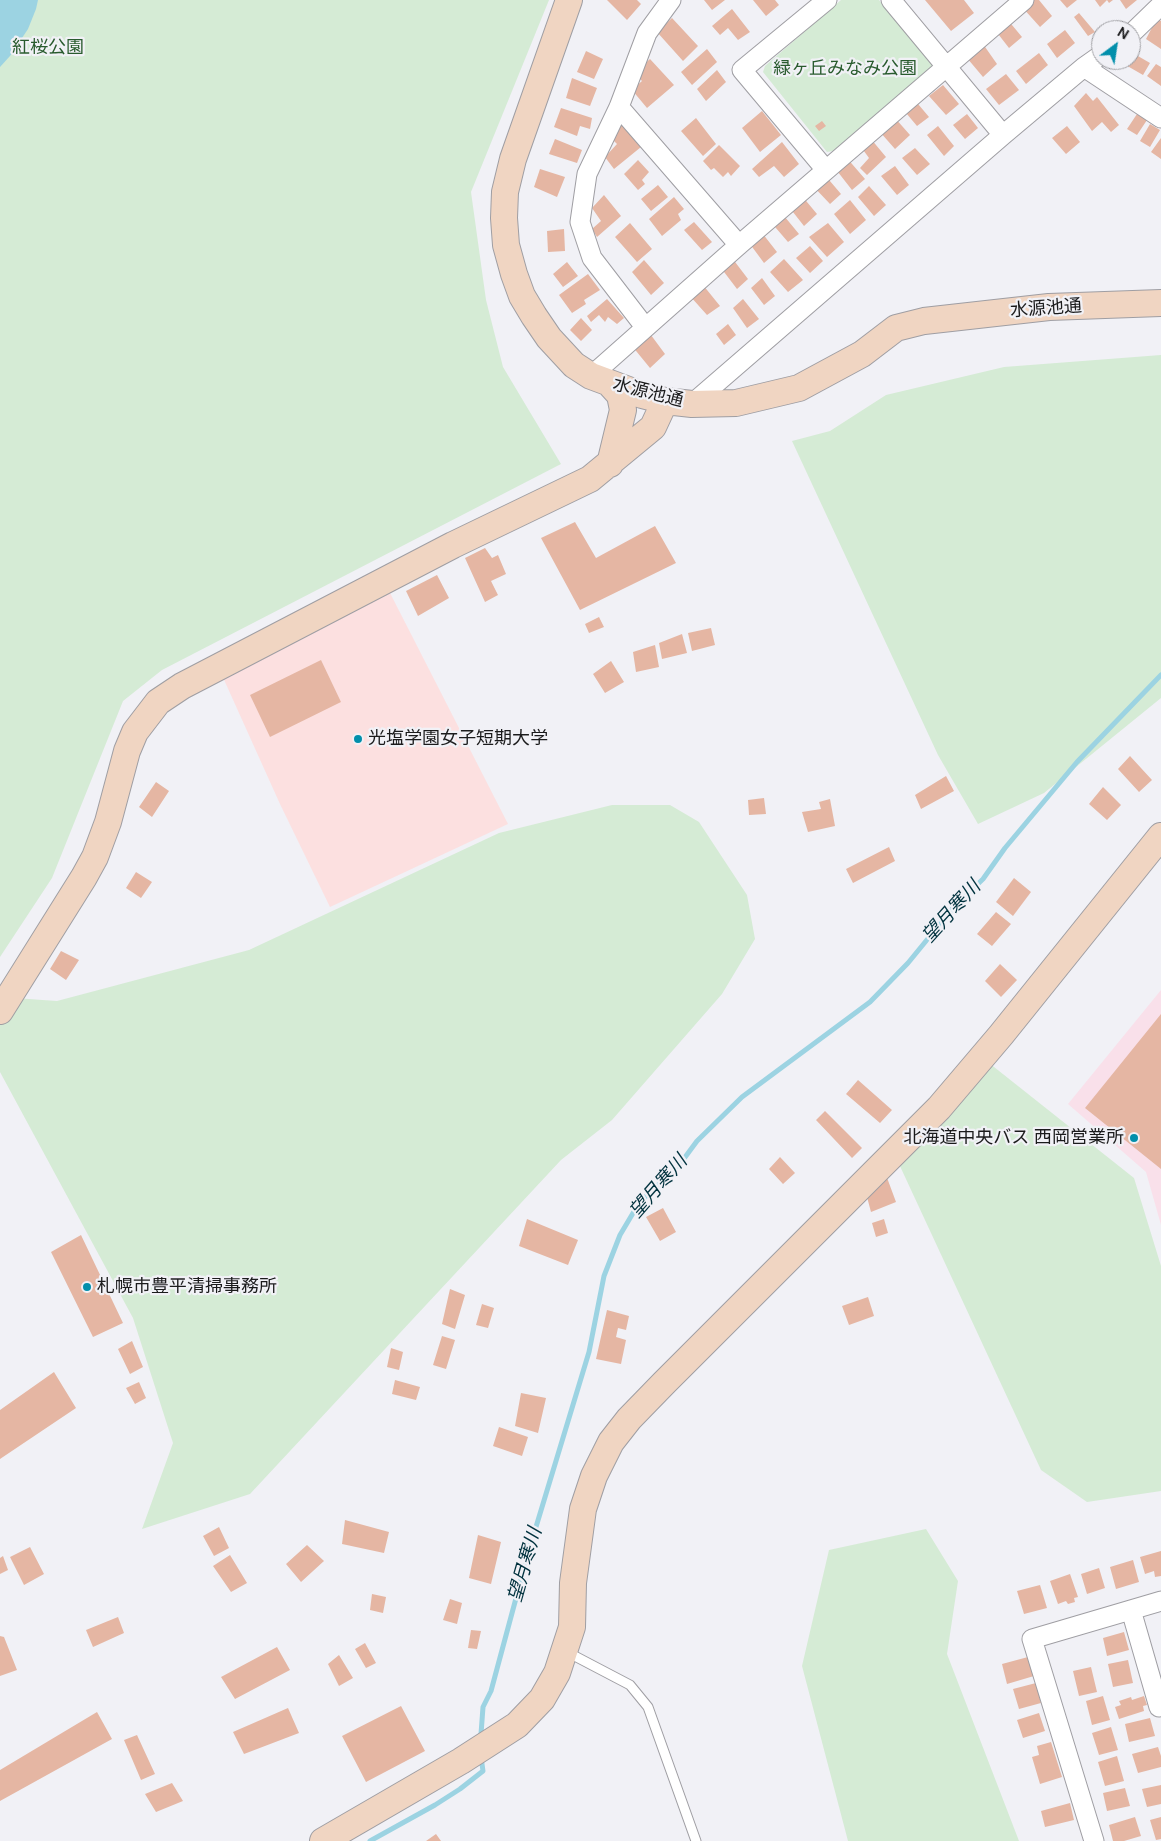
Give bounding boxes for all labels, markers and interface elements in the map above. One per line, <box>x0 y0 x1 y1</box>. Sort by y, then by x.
north arrow <box>1091 20 1141 70</box>
text: N <box>1114 23 1132 43</box>
park label: 紅桜公園 <box>12 37 84 59</box>
park label: 緑ヶ丘みなみ公園 <box>773 58 917 80</box>
street label: 水源池通 <box>1009 296 1083 322</box>
street label: 水源池通 <box>610 374 686 412</box>
place label: 光塩学園女子短期大学 <box>368 728 548 750</box>
marker: 光塩学園女子短期大学 <box>352 733 364 745</box>
water label: 望月寒川 <box>918 876 986 948</box>
place label: 北海道中央バス 西岡営業所 <box>903 1127 1124 1149</box>
marker: 北海道中央バス 西岡営業所 <box>1128 1132 1140 1144</box>
water label: 望月寒川 <box>625 1151 693 1223</box>
place label: 札幌市豊平清掃事務所 <box>97 1276 277 1298</box>
marker: 札幌市豊平清掃事務所 <box>81 1281 93 1293</box>
water label: 望月寒川 <box>505 1525 547 1605</box>

